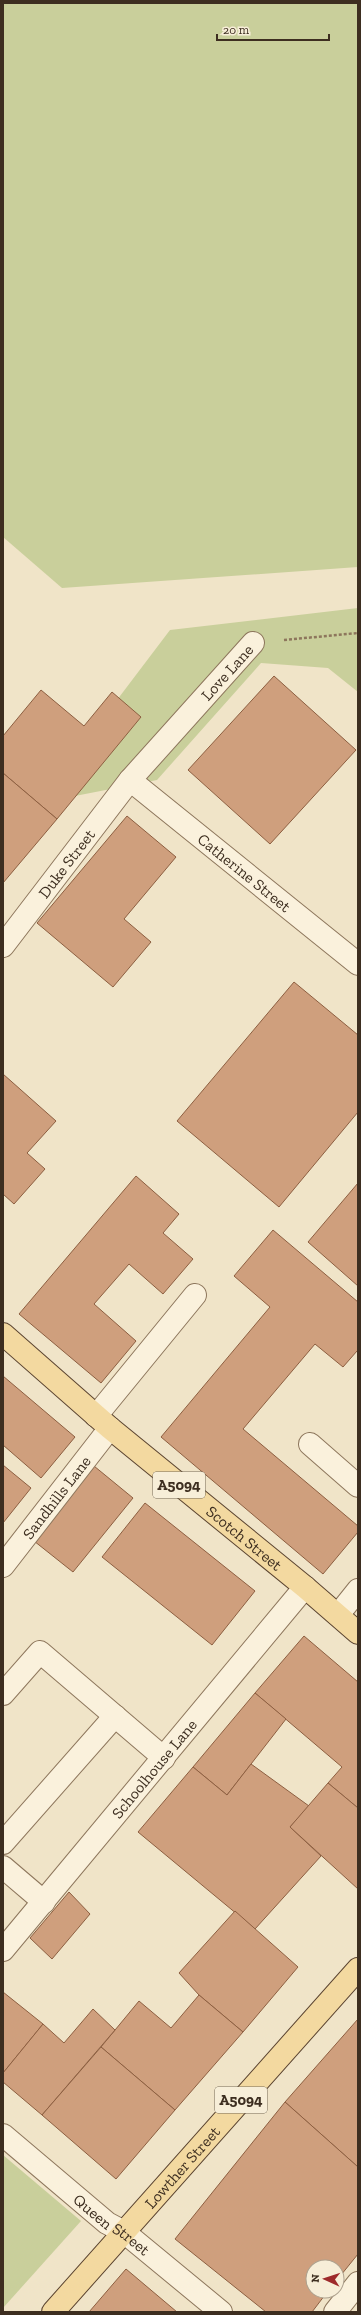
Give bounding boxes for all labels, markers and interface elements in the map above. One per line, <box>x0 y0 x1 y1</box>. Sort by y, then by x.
scale bar <box>217 16 329 42</box>
text: 20 m <box>223 23 250 37</box>
street label: Love Lane <box>197 640 257 704</box>
street label: Duke Street <box>34 825 99 902</box>
street label: Catherine Street <box>194 829 295 916</box>
street label: Sandhills Lane <box>19 1452 95 1543</box>
road number: A5094 <box>153 1472 205 1498</box>
street label: Scotch Street <box>202 1502 286 1575</box>
street label: Schoolhouse Lane <box>108 1715 201 1822</box>
road number: A5094 <box>215 2087 267 2113</box>
street label: Lowther Street <box>141 2122 224 2212</box>
street label: Queen Street <box>70 2190 154 2259</box>
north arrow <box>305 2259 345 2299</box>
text: N <box>309 2273 322 2283</box>

